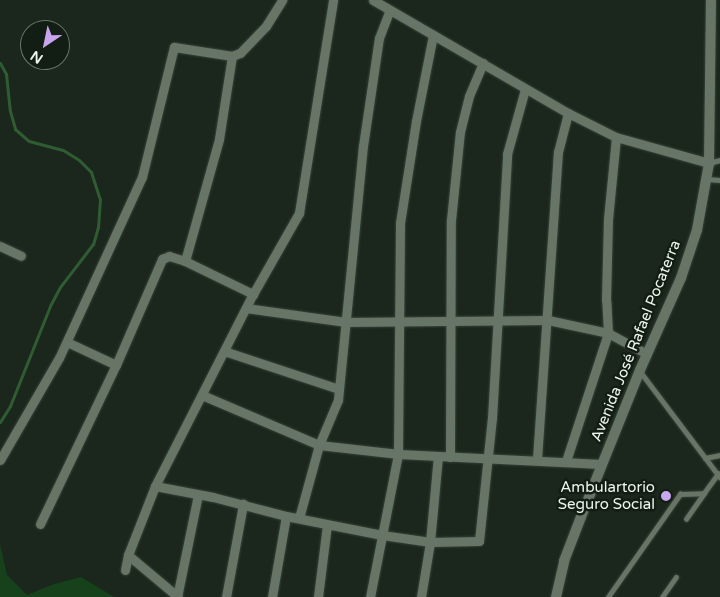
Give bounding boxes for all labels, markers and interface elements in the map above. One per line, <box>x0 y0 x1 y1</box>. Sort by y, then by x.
north arrow <box>20 20 70 70</box>
text: N <box>27 47 46 67</box>
street label: Avenida José Rafael Pocaterra <box>587 238 685 444</box>
place label: Ambulartorio Seguro Social <box>558 478 655 513</box>
marker: Ambulartorio Seguro Social <box>659 489 673 503</box>

